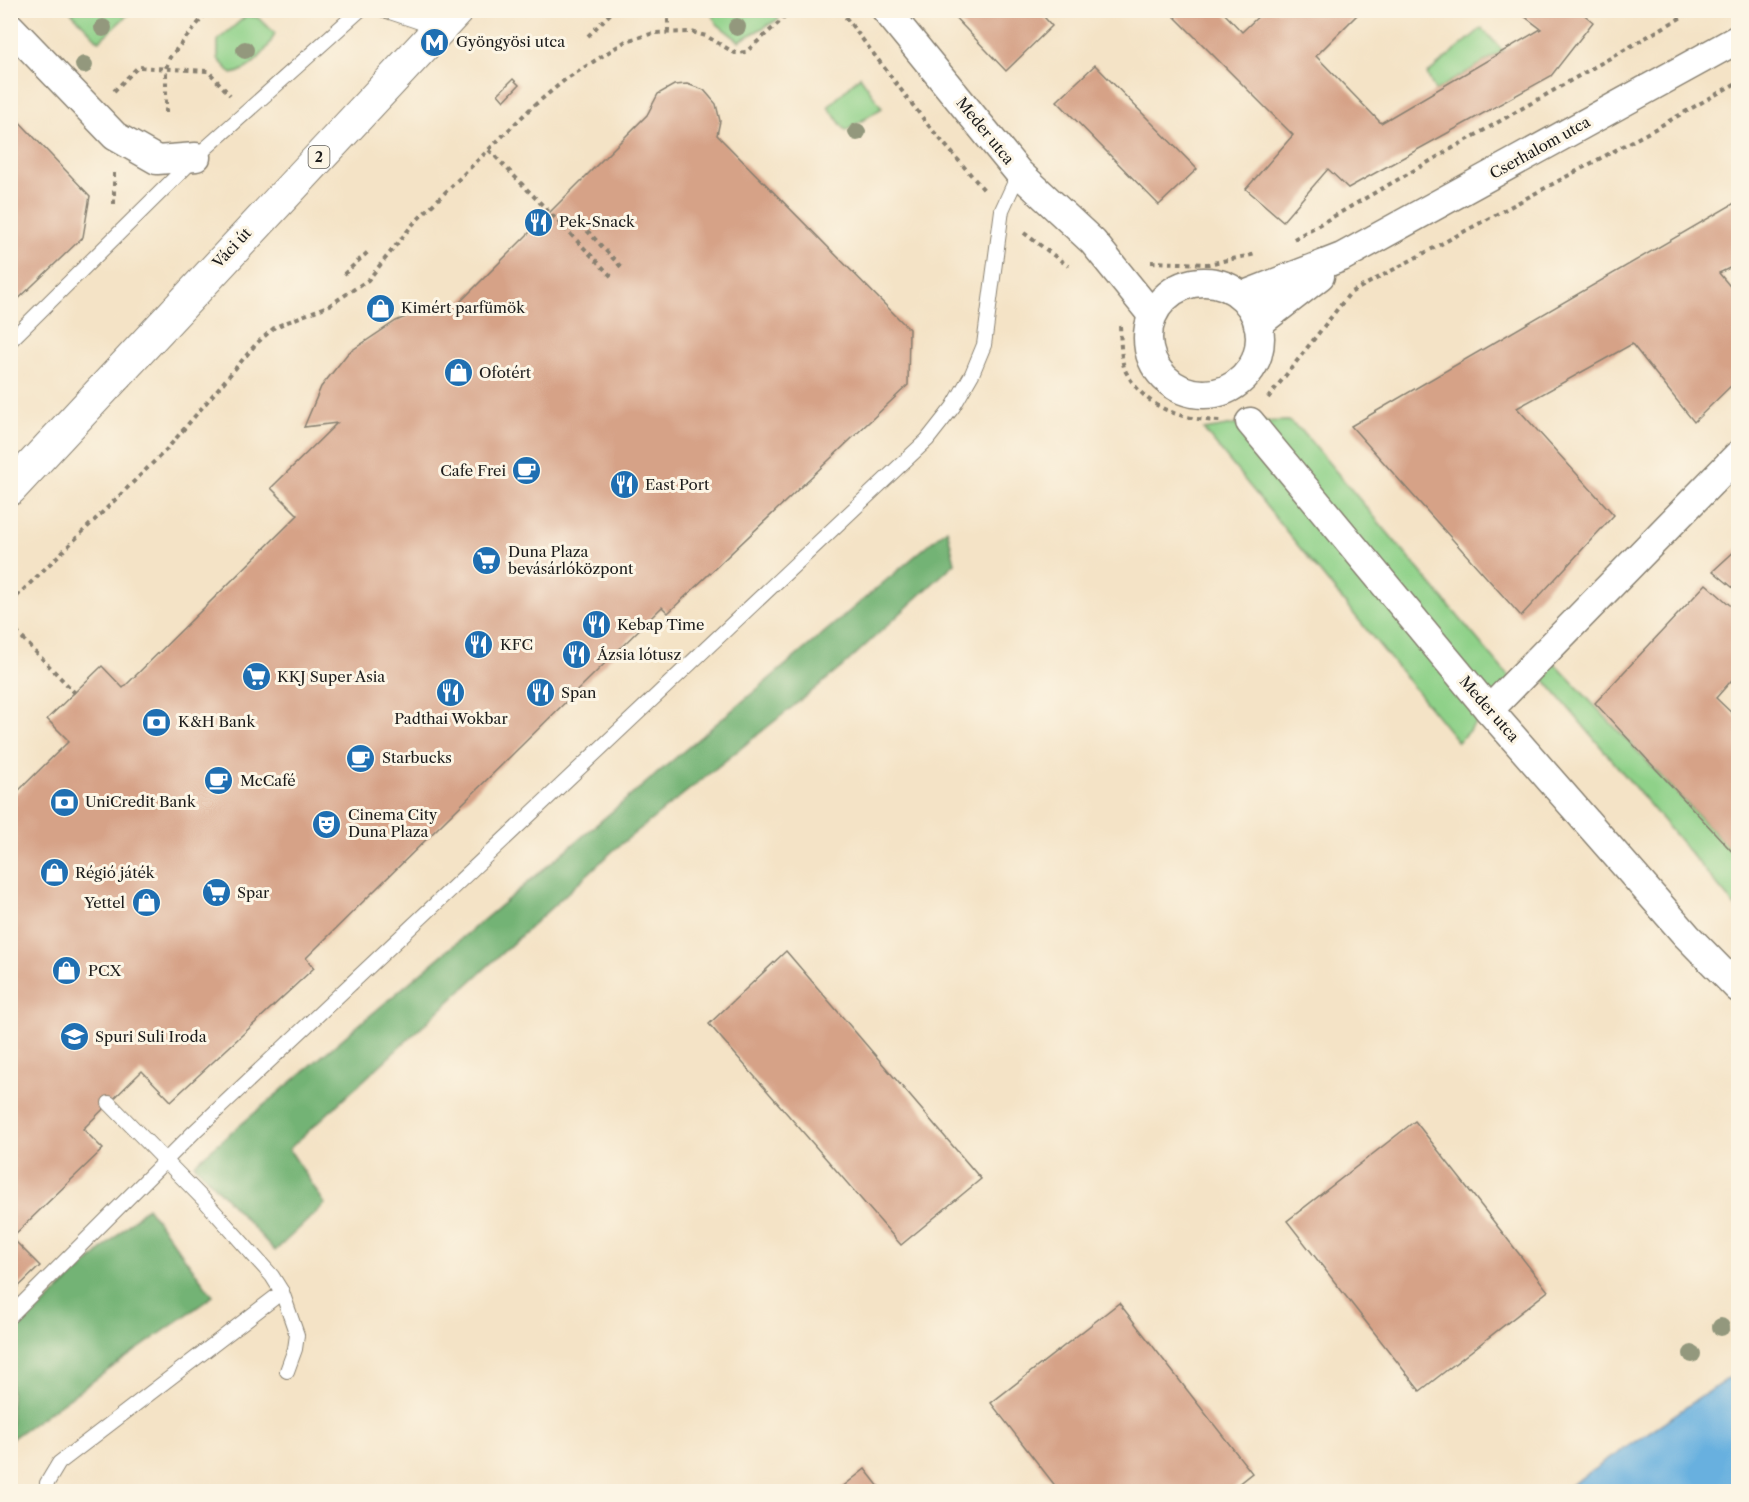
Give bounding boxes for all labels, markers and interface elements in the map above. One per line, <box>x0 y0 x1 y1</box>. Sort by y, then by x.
metro station icon: Gyöngyösi utca <box>419 26 451 58</box>
place label: Gyöngyösi utca <box>456 32 565 51</box>
street label: Meder utca <box>952 93 1018 168</box>
street label: Cserhalom utca <box>1486 112 1593 183</box>
road number: 2 <box>308 146 330 168</box>
restaurant icon: Pek-Snack <box>522 206 554 238</box>
place label: Pek-Snack <box>559 212 636 231</box>
street label: Váci út <box>208 223 255 272</box>
shop icon: Kimért parfümök <box>364 292 396 324</box>
place label: Kimért parfümök <box>401 298 526 317</box>
shop icon: Ofotért <box>442 357 474 389</box>
place label: Ofotért <box>479 363 532 382</box>
cafe icon: Cafe Frei <box>511 455 543 487</box>
place label: Cafe Frei <box>440 461 506 480</box>
restaurant icon: East Port <box>608 469 640 501</box>
place label: East Port <box>645 475 710 494</box>
place label: Duna Plaza bevásárlóközpont <box>508 542 634 578</box>
supermarket icon: Duna Plaza bevásárlóközpont <box>471 545 503 577</box>
restaurant icon: Kebap Time <box>580 609 612 641</box>
place label: Kebap Time <box>617 615 704 634</box>
restaurant icon: KFC <box>463 629 495 661</box>
place label: KFC <box>500 635 533 654</box>
restaurant icon: Ázsia lótusz <box>560 639 592 671</box>
place label: Ázsia lótusz <box>596 645 681 664</box>
supermarket icon: KKJ Super Asia <box>240 661 272 693</box>
place label: KKJ Super Asia <box>277 667 385 686</box>
street label: Meder utca <box>1456 672 1523 746</box>
restaurant icon: Padthai Wokbar <box>435 676 467 708</box>
restaurant icon: Span <box>524 677 556 709</box>
place label: Span <box>561 683 597 702</box>
bank icon: K&H Bank <box>141 706 173 738</box>
place label: Padthai Wokbar <box>394 709 509 728</box>
place label: K&H Bank <box>178 712 256 731</box>
cafe icon: Starbucks <box>345 742 377 774</box>
place label: Starbucks <box>382 748 452 767</box>
cafe icon: McCafé <box>203 765 235 797</box>
place label: McCafé <box>240 771 296 790</box>
bank icon: UniCredit Bank <box>48 786 80 818</box>
place label: UniCredit Bank <box>85 792 197 811</box>
place label: Cinema City Duna Plaza <box>348 805 438 841</box>
theatre icon: Cinema City Duna Plaza <box>311 808 343 840</box>
shop icon: Régió játék <box>38 857 70 889</box>
place label: Régió játék <box>75 863 156 882</box>
supermarket icon: Spar <box>200 877 232 909</box>
place label: Spar <box>237 883 270 902</box>
shop icon: Yettel <box>130 887 162 919</box>
place label: Yettel <box>83 893 126 912</box>
shop icon: PCX <box>51 955 83 987</box>
place label: PCX <box>88 961 121 980</box>
school or university icon: Spuri Suli Iroda <box>58 1021 90 1053</box>
place label: Spuri Suli Iroda <box>95 1027 207 1046</box>

